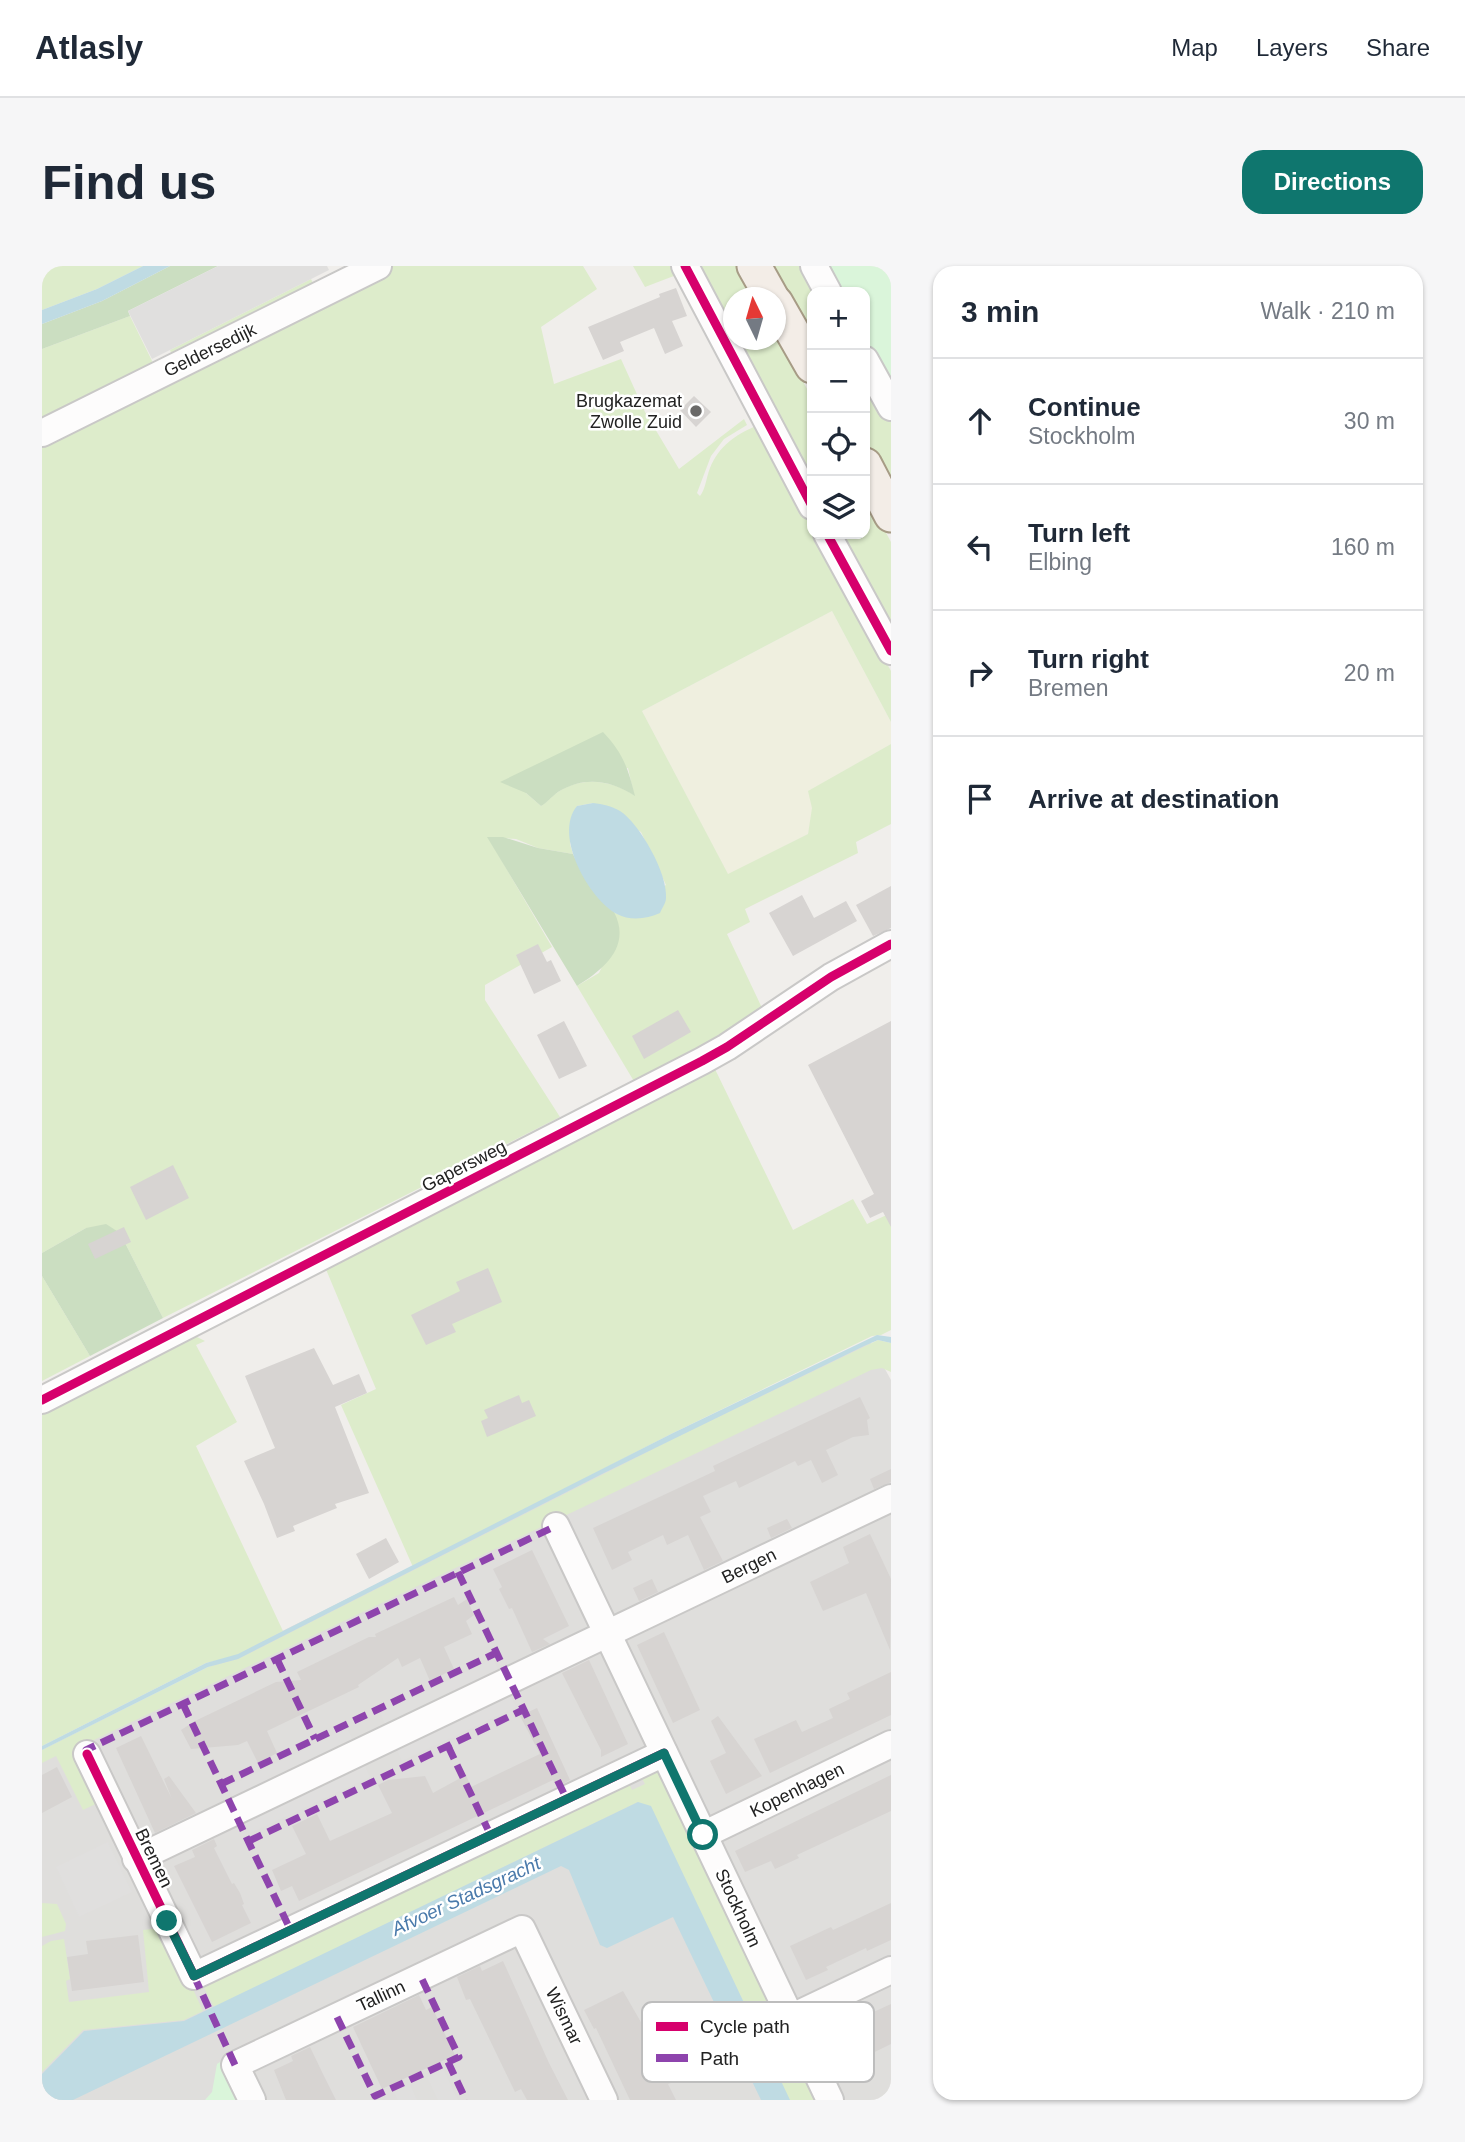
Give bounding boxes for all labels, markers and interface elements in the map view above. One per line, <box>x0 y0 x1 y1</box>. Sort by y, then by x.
text: Atlasly <box>35 29 143 66</box>
text: Map <box>1171 34 1218 61</box>
text: Layers <box>1256 34 1328 61</box>
text: Share <box>1366 34 1430 61</box>
button: Directions <box>1242 150 1423 214</box>
text: Find us <box>42 155 216 209</box>
north arrow <box>723 287 786 350</box>
map controls <box>807 287 870 539</box>
button: + <box>807 287 870 350</box>
text: 3 min <box>961 295 1039 328</box>
text: Walk · 210 m <box>1260 298 1395 324</box>
street label: Geldersedijk <box>161 319 260 381</box>
button: − <box>807 350 870 413</box>
place label: Brugkazemat Zwolle Zuid <box>576 391 682 432</box>
text: Continue <box>1028 392 1141 422</box>
icon: ahead <box>961 402 999 440</box>
marker: Brugkazemat Zwolle Zuid <box>688 403 704 419</box>
text: 30 m <box>1344 408 1395 434</box>
button: locate <box>807 413 870 476</box>
text: Stockholm <box>1028 423 1135 449</box>
button: layers <box>807 476 870 539</box>
text: Turn left <box>1028 518 1130 548</box>
icon: left <box>961 528 999 566</box>
text: 160 m <box>1331 534 1395 560</box>
text: Elbing <box>1028 549 1092 575</box>
text: Turn right <box>1028 644 1149 674</box>
icon: right <box>961 654 999 692</box>
text: 20 m <box>1344 660 1395 686</box>
text: Bremen <box>1028 675 1109 701</box>
icon: arrive <box>961 780 999 818</box>
text: Arrive at destination <box>1028 784 1279 814</box>
street label: Gapersweg <box>418 1136 510 1196</box>
street label: Bergen <box>719 1544 779 1588</box>
street label: Kopenhagen <box>747 1759 847 1821</box>
route start <box>687 1819 718 1850</box>
street label: Bremen <box>131 1825 177 1891</box>
water label: Afvoer Stadsgracht <box>387 1852 544 1940</box>
street label: Stockholm <box>711 1866 765 1950</box>
route end <box>151 1905 182 1936</box>
street label: Tallinn <box>354 1976 408 2016</box>
street label: Wismar <box>542 1984 586 2048</box>
legend <box>642 2002 874 2082</box>
text: Cycle path <box>700 2016 790 2037</box>
text: Path <box>700 2048 739 2069</box>

